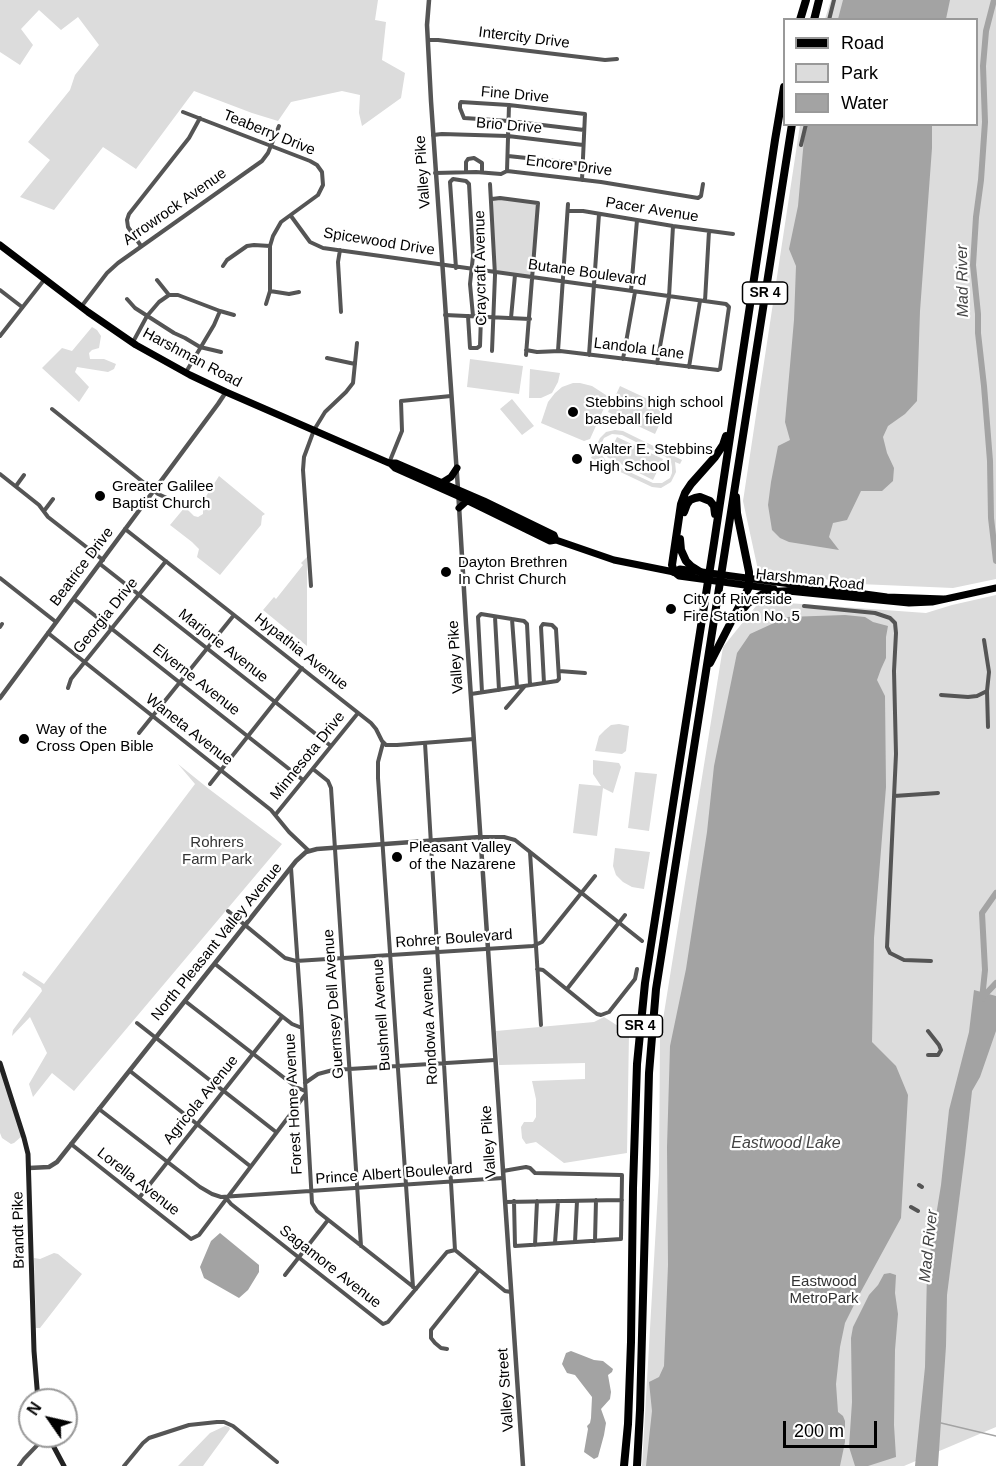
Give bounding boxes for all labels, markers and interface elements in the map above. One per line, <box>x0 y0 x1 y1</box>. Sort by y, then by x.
legend <box>783 18 978 126</box>
street label: Intercity Drive <box>477 23 571 53</box>
text: Road <box>841 33 884 53</box>
text: Park <box>841 63 878 83</box>
street label: Fine Drive <box>480 83 550 107</box>
text: Water <box>841 93 888 113</box>
street label: Teaberry Drive <box>220 106 318 160</box>
street label: Brio Drive <box>475 114 543 138</box>
street label: Valley Pike <box>411 135 435 209</box>
street label: Encore Drive <box>525 152 613 180</box>
street label: Arrowrock Avenue <box>120 165 230 249</box>
street label: Pacer Avenue <box>604 194 700 226</box>
street label: Craycraft Avenue <box>471 210 491 326</box>
street label: Spicewood Drive <box>322 224 436 260</box>
water label: Mad River <box>953 244 973 318</box>
street label: Butane Boulevard <box>527 256 647 290</box>
road number: SR 4 <box>742 282 788 304</box>
street label: Harshman Road <box>140 324 244 392</box>
street label: Landola Lane <box>593 335 685 363</box>
place label: Stebbins high school baseball field <box>585 394 723 429</box>
marker: Stebbins high school baseball field <box>566 405 580 419</box>
place label: Walter E. Stebbins High School <box>589 441 713 476</box>
marker: Walter E. Stebbins High School <box>570 452 584 466</box>
place label: Greater Galilee Baptist Church <box>112 478 214 513</box>
marker: Greater Galilee Baptist Church <box>93 489 107 503</box>
street label: Beatrice Drive <box>46 524 118 610</box>
place label: Dayton Brethren In Christ Church <box>458 554 567 589</box>
marker: Dayton Brethren In Christ Church <box>439 565 453 579</box>
street label: Harshman Road <box>755 565 865 595</box>
street label: Georgia Drive <box>70 574 142 658</box>
place label: City of Riverside Fire Station No. 5 <box>683 591 800 626</box>
marker: City of Riverside Fire Station No. 5 <box>664 602 678 616</box>
street label: Marjorie Avenue <box>175 605 271 687</box>
street label: Hypathia Avenue <box>251 610 351 694</box>
street label: Valley Pike <box>444 620 468 694</box>
street label: Elverne Avenue <box>149 640 243 720</box>
street label: Waneta Avenue <box>142 690 236 770</box>
street label: Minnesota Drive <box>267 708 349 804</box>
place label: Way of the Cross Open Bible <box>36 721 154 756</box>
marker: Way of the Cross Open Bible <box>17 732 31 746</box>
park label: Rohrers Farm Park <box>182 834 252 869</box>
place label: Pleasant Valley of the Nazarene <box>409 839 516 874</box>
marker: Pleasant Valley of the Nazarene <box>390 850 404 864</box>
street label: North Pleasant Valley Avenue <box>148 859 286 1025</box>
street label: Rohrer Boulevard <box>395 926 513 952</box>
street label: Guernsey Dell Avenue <box>320 929 348 1079</box>
street label: Bushnell Avenue <box>369 958 395 1072</box>
street label: Rondowa Avenue <box>418 967 442 1085</box>
road number: SR 4 <box>618 1015 662 1037</box>
street label: Forest Home Avenue <box>281 1033 307 1175</box>
street label: Agricola Avenue <box>160 1052 242 1148</box>
street label: Valley Pike <box>477 1105 501 1179</box>
water label: Eastwood Lake <box>731 1134 841 1154</box>
street label: Lorella Avenue <box>93 1144 183 1220</box>
street label: Prince Albert Boulevard <box>315 1160 473 1188</box>
street label: Brandt Pike <box>9 1191 29 1269</box>
water label: Mad River <box>916 1209 942 1283</box>
street label: Sagamore Avenue <box>276 1222 384 1312</box>
park label: Eastwood MetroPark <box>789 1273 859 1308</box>
street label: Valley Street <box>494 1348 518 1432</box>
north arrow <box>18 1388 78 1448</box>
text: N <box>24 1399 45 1418</box>
scale bar <box>786 1409 880 1447</box>
text: 200 m <box>794 1421 844 1441</box>

